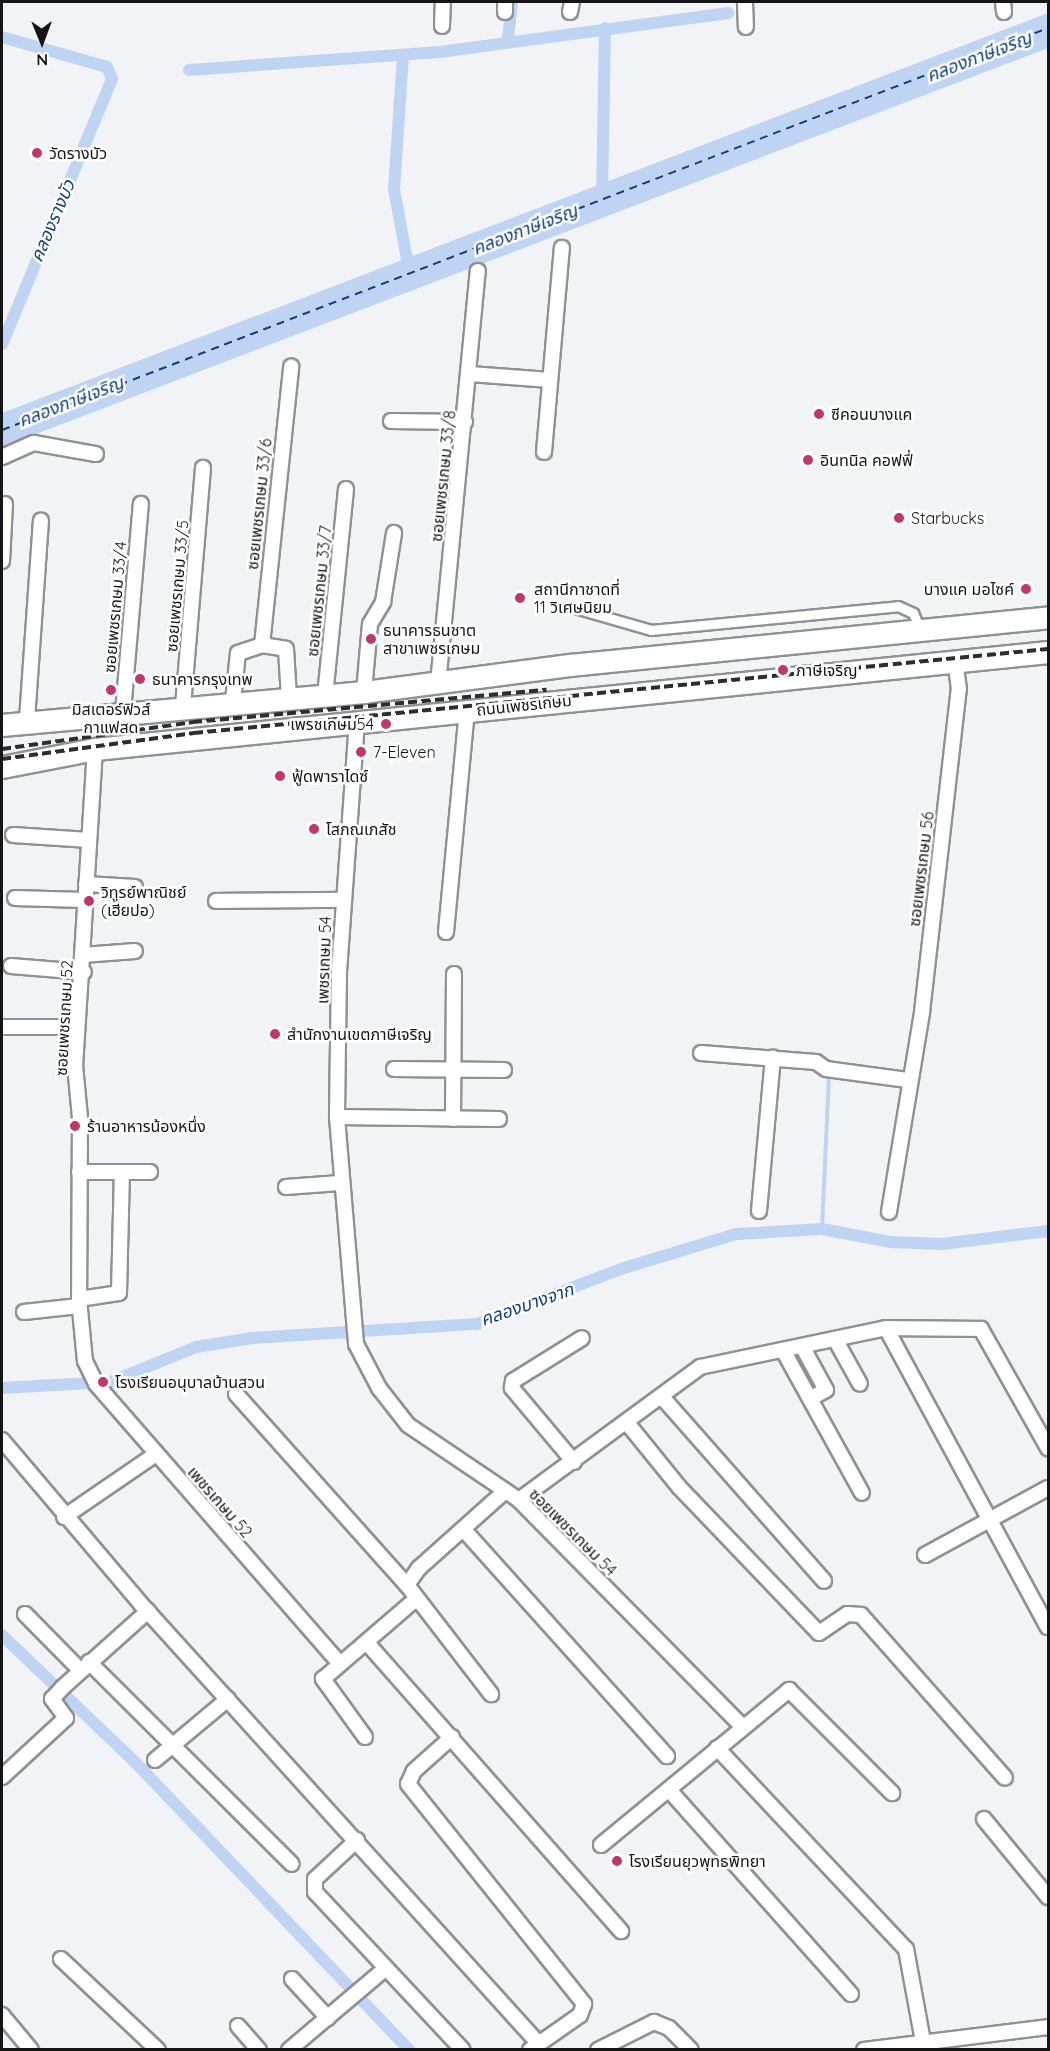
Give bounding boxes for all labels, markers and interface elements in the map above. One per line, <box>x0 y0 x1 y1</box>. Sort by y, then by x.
north arrow <box>12 12 72 72</box>
water label: คลองภาษีเจริญ <box>924 27 1034 87</box>
text: N <box>36 50 48 70</box>
place label: วัดรางบัว <box>49 143 107 163</box>
marker: วัดรางบัว <box>30 146 44 160</box>
water label: คลองรางบัว <box>26 177 80 265</box>
water label: คลองภาษีเจริญ <box>470 200 580 260</box>
water label: คลองภาษีเจริญ <box>16 372 126 432</box>
place label: ซีคอนบางแค <box>831 404 912 424</box>
marker: ซีคอนบางแค <box>812 407 826 421</box>
street label: ซอยเพชรเกษม 33/8 <box>427 409 459 543</box>
street label: ซอยเพชรเกษม 33/6 <box>243 437 275 571</box>
place label: อินทนิล คอฟฟี่ <box>820 450 913 470</box>
marker: อินทนิล คอฟฟี่ <box>801 453 815 467</box>
place label: Starbucks <box>911 508 984 528</box>
marker: Starbucks <box>892 511 906 525</box>
street label: ซอยเพชรเกษม 33/5 <box>162 519 192 653</box>
street label: ซอยเพชรเกษม 33/7 <box>303 524 335 658</box>
street label: ซอยเพชรเกษม 33/4 <box>100 540 130 674</box>
place label: สถานีกาชาดที่ 11 วิเศษนิยม <box>534 579 620 617</box>
place label: บางแค มอไซค์ <box>924 579 1014 599</box>
marker: บางแค มอไซค์ <box>1019 582 1033 596</box>
marker: สถานีกาชาดที่ 11 วิเศษนิยม <box>511 589 529 607</box>
place label: ธนาคารธนชาต สาขาเพชรเกษม <box>383 620 480 658</box>
marker: ธนาคารธนชาต สาขาเพชรเกษม <box>364 632 378 646</box>
place label: ภาษีเจริญ <box>796 660 858 680</box>
marker: ภาษีเจริญ <box>774 661 792 679</box>
place label: ธนาคารกรุงเทพ <box>152 669 253 689</box>
marker: ธนาคารกรุงเทพ <box>133 672 147 686</box>
marker: มิสเตอร์ฟิวส์ กาแฟสด <box>104 683 118 697</box>
street label: ถนนเพชรเกษม <box>475 690 573 720</box>
place label: มิสเตอร์ฟิวส์ กาแฟสด <box>72 699 150 737</box>
place label: เพรชเกษม54 <box>290 714 374 734</box>
marker: เพรชเกษม54 <box>379 717 393 731</box>
place label: 7-Eleven <box>373 742 436 762</box>
marker: 7-Eleven <box>354 745 368 759</box>
place label: ฟู้ดพาราไดซ์ <box>292 766 368 786</box>
marker: ฟู้ดพาราไดซ์ <box>273 769 287 783</box>
street label: ซอยเพชรเกษม 56 <box>904 810 938 928</box>
place label: โสภณเภสัช <box>326 819 396 839</box>
marker: โสภณเภสัช <box>307 822 321 836</box>
place label: วิทูรย์พาณิชย์ (เฮียปอ) <box>101 882 186 920</box>
marker: วิทูรย์พาณิชย์ (เฮียปอ) <box>82 894 96 908</box>
street label: เพชรเกษม 54 <box>313 916 335 1004</box>
street label: ซอยเพชรเกษม 52 <box>51 960 77 1076</box>
place label: สำนักงานเขตภาษีเจริญ <box>287 1024 432 1044</box>
marker: สำนักงานเขตภาษีเจริญ <box>268 1027 282 1041</box>
place label: ร้านอาหารน้องหนึ่ง <box>87 1116 206 1136</box>
marker: ร้านอาหารน้องหนึ่ง <box>68 1119 82 1133</box>
water label: คลองบางจาก <box>478 1279 576 1331</box>
place label: โรงเรียนอนุบาลบ้านสวน <box>115 1372 265 1392</box>
marker: โรงเรียนอนุบาลบ้านสวน <box>96 1375 110 1389</box>
street label: เพชรเกษม 52 <box>184 1462 256 1542</box>
street label: ซอยเพชรเกษม 54 <box>525 1484 621 1580</box>
place label: โรงเรียนยุวพุทธพิทยา <box>629 1851 766 1871</box>
marker: โรงเรียนยุวพุทธพิทยา <box>610 1854 624 1868</box>

